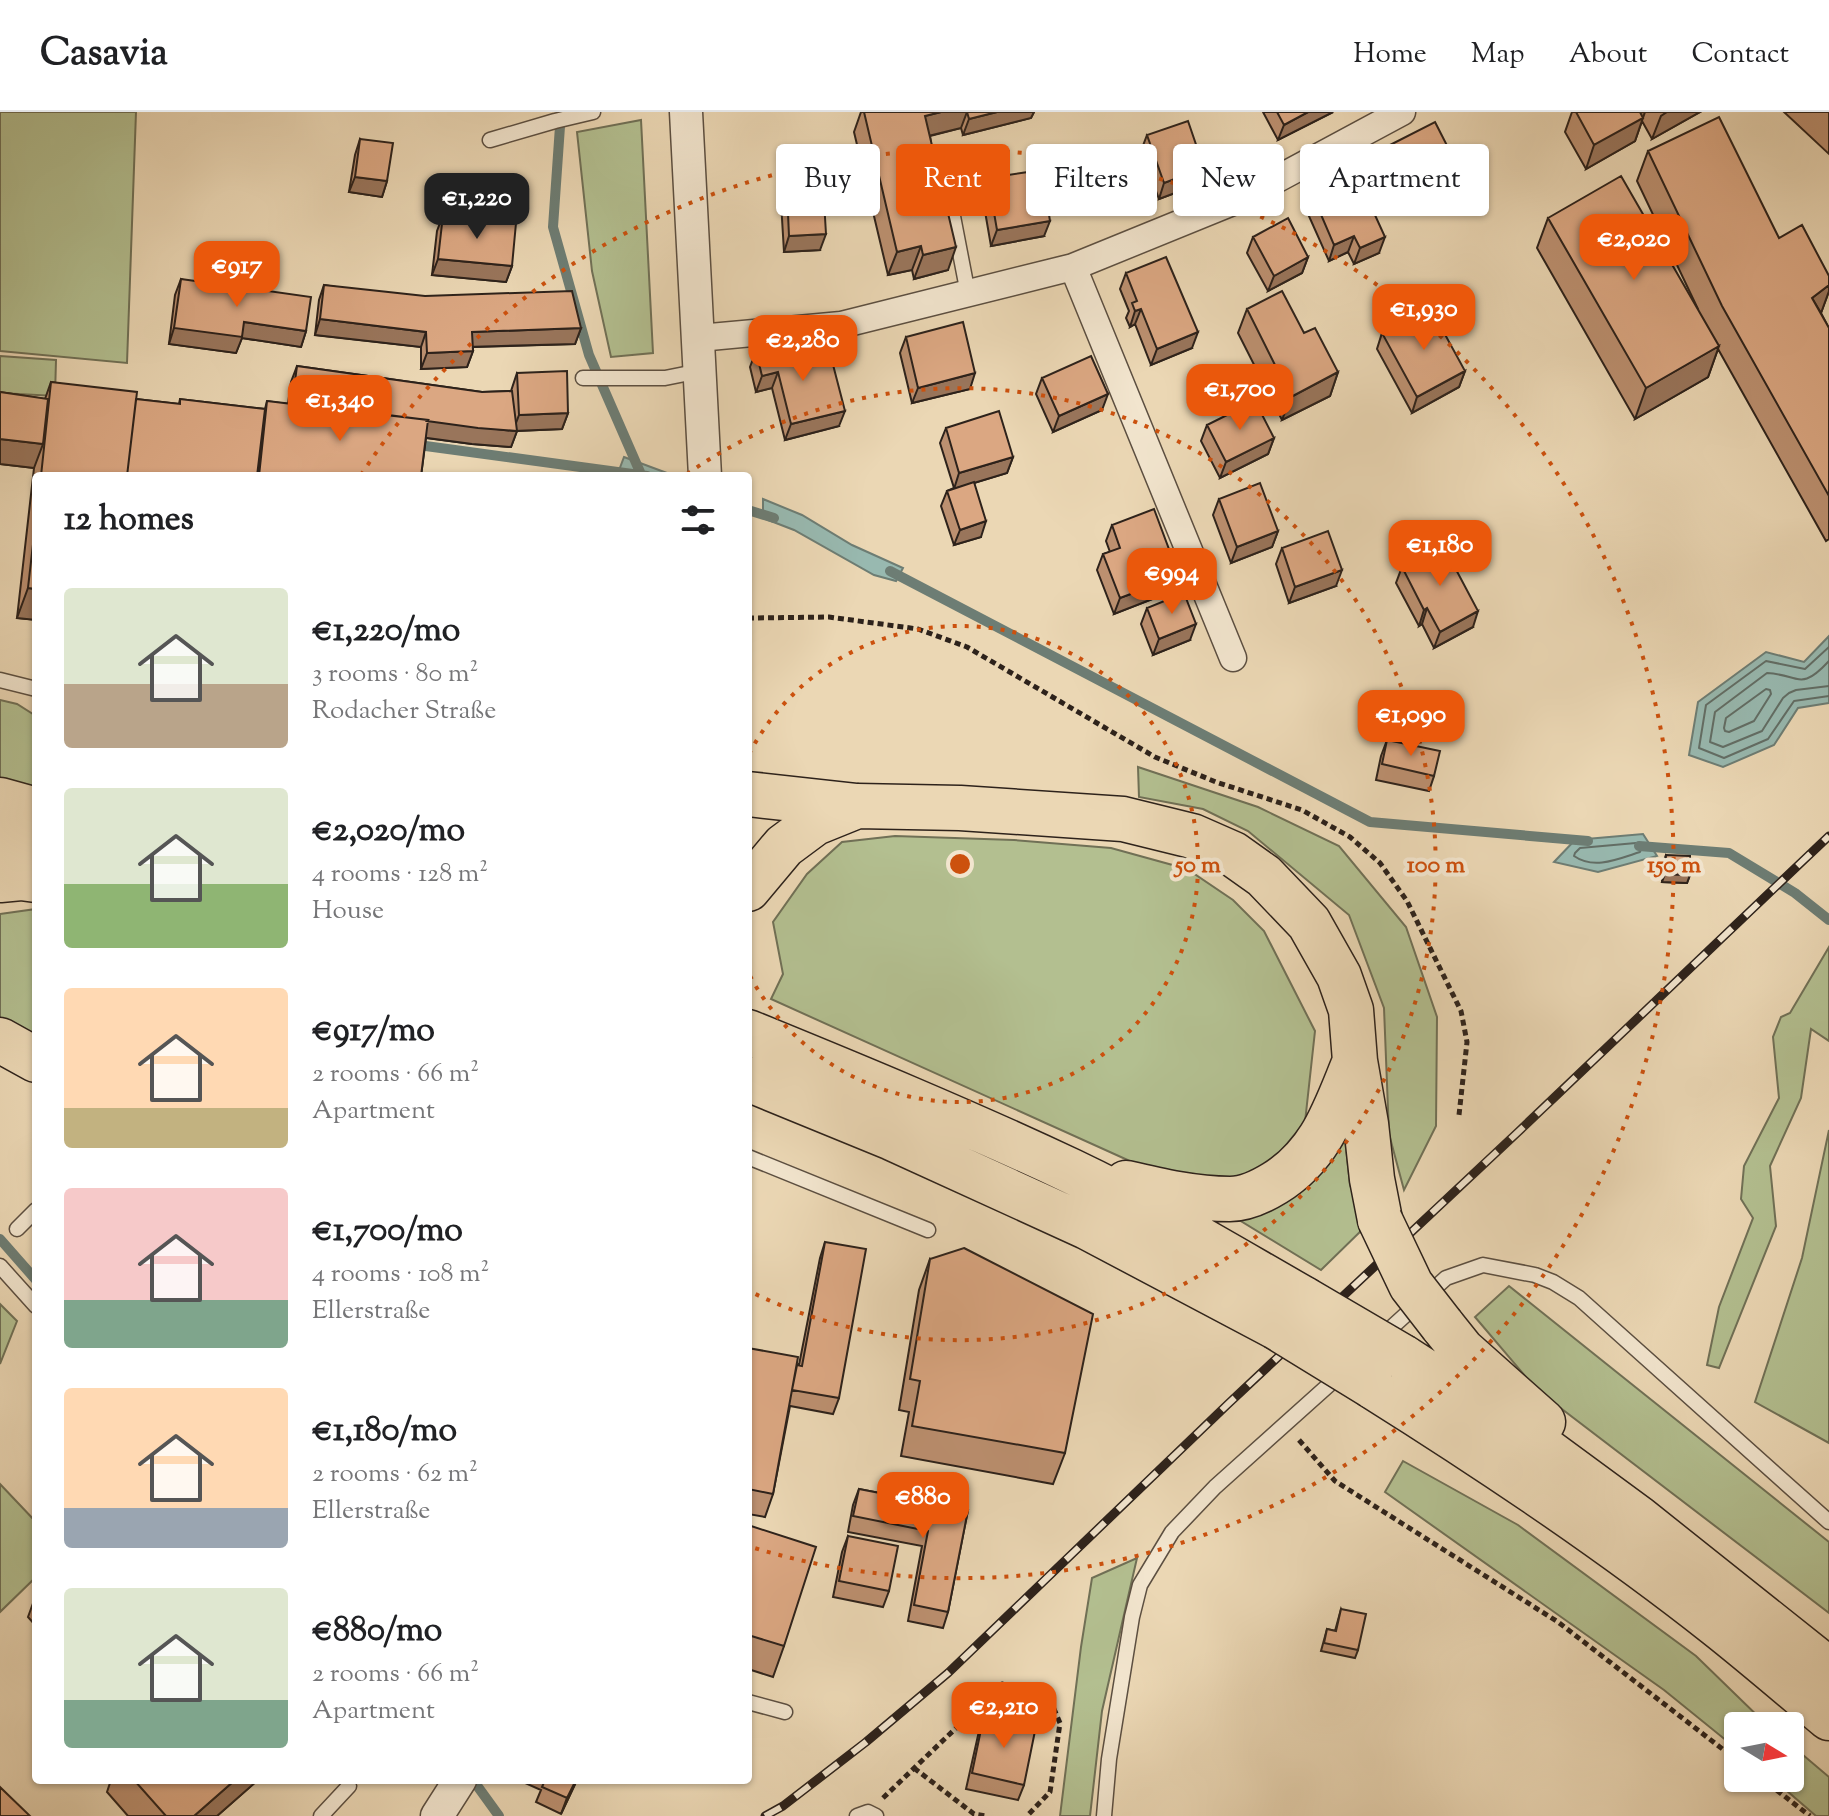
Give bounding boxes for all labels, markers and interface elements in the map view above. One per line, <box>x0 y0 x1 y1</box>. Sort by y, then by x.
text: Casavia <box>40 28 168 82</box>
text: Home <box>1353 35 1427 75</box>
text: Map <box>1471 35 1525 75</box>
text: About <box>1569 35 1647 75</box>
text: Contact <box>1691 35 1789 75</box>
chip: Buy <box>776 144 880 216</box>
chip: Rent <box>896 144 1010 216</box>
chip: Filters <box>1026 144 1157 216</box>
chip: New <box>1173 144 1284 216</box>
chip: Apartment <box>1300 144 1489 216</box>
pin: €1,220 <box>412 173 542 241</box>
text: €1,220 <box>442 180 512 217</box>
pin: €2,020 <box>1569 214 1699 282</box>
text: €2,020 <box>1597 221 1671 258</box>
pin: €917 <box>190 241 284 309</box>
text: €917 <box>212 248 262 285</box>
pin: €1,930 <box>1359 284 1489 352</box>
text: €1,930 <box>1390 291 1458 328</box>
pin: €2,280 <box>738 315 868 383</box>
text: €2,280 <box>766 322 840 359</box>
pin: €1,700 <box>1175 364 1305 432</box>
text: €1,700 <box>1204 371 1276 408</box>
pin: €1,340 <box>275 375 405 443</box>
text: €1,340 <box>306 382 374 419</box>
text: 12 homes <box>64 496 194 545</box>
icon: filters <box>676 498 720 542</box>
pin: €1,180 <box>1375 520 1505 588</box>
text: €1,180 <box>1407 527 1473 564</box>
pin: €994 <box>1125 548 1219 616</box>
text: €994 <box>1145 555 1199 592</box>
text: €1,220/mo <box>312 607 460 656</box>
icon: home <box>128 620 224 716</box>
text: 3 rooms · 80 m² <box>312 656 478 693</box>
pin: €1,090 <box>1346 690 1476 758</box>
text: Rodacher Straße <box>312 693 496 730</box>
text: €1,090 <box>1376 697 1446 734</box>
text: €2,020/mo <box>312 807 465 856</box>
icon: home <box>128 820 224 916</box>
text: 50 m <box>1173 849 1221 883</box>
text: 100 m <box>1407 849 1465 883</box>
text: 150 m <box>1647 849 1701 883</box>
centre of rings <box>946 850 974 878</box>
text: 4 rooms · 128 m² <box>312 856 488 893</box>
text: House <box>312 893 384 930</box>
text: €917/mo <box>312 1007 435 1056</box>
icon: home <box>128 1020 224 1116</box>
text: 2 rooms · 66 m² <box>312 1056 479 1093</box>
text: Apartment <box>312 1093 435 1130</box>
text: €1,700/mo <box>312 1207 463 1256</box>
icon: home <box>128 1220 224 1316</box>
text: 4 rooms · 108 m² <box>312 1256 489 1293</box>
text: Ellerstraße <box>312 1293 430 1330</box>
text: €1,180/mo <box>312 1407 457 1456</box>
icon: home <box>128 1420 224 1516</box>
text: 2 rooms · 62 m² <box>312 1456 478 1493</box>
pin: €880 <box>876 1472 970 1540</box>
text: €880 <box>895 1479 951 1516</box>
text: Ellerstraße <box>312 1493 430 1530</box>
text: €880/mo <box>312 1607 442 1656</box>
icon: home <box>128 1620 224 1716</box>
text: 2 rooms · 66 m² <box>312 1656 479 1693</box>
pin: €2,210 <box>939 1682 1069 1750</box>
text: €2,210 <box>970 1689 1038 1726</box>
text: Apartment <box>312 1693 435 1730</box>
north arrow <box>1724 1712 1804 1792</box>
map controls <box>1724 1712 1804 1792</box>

